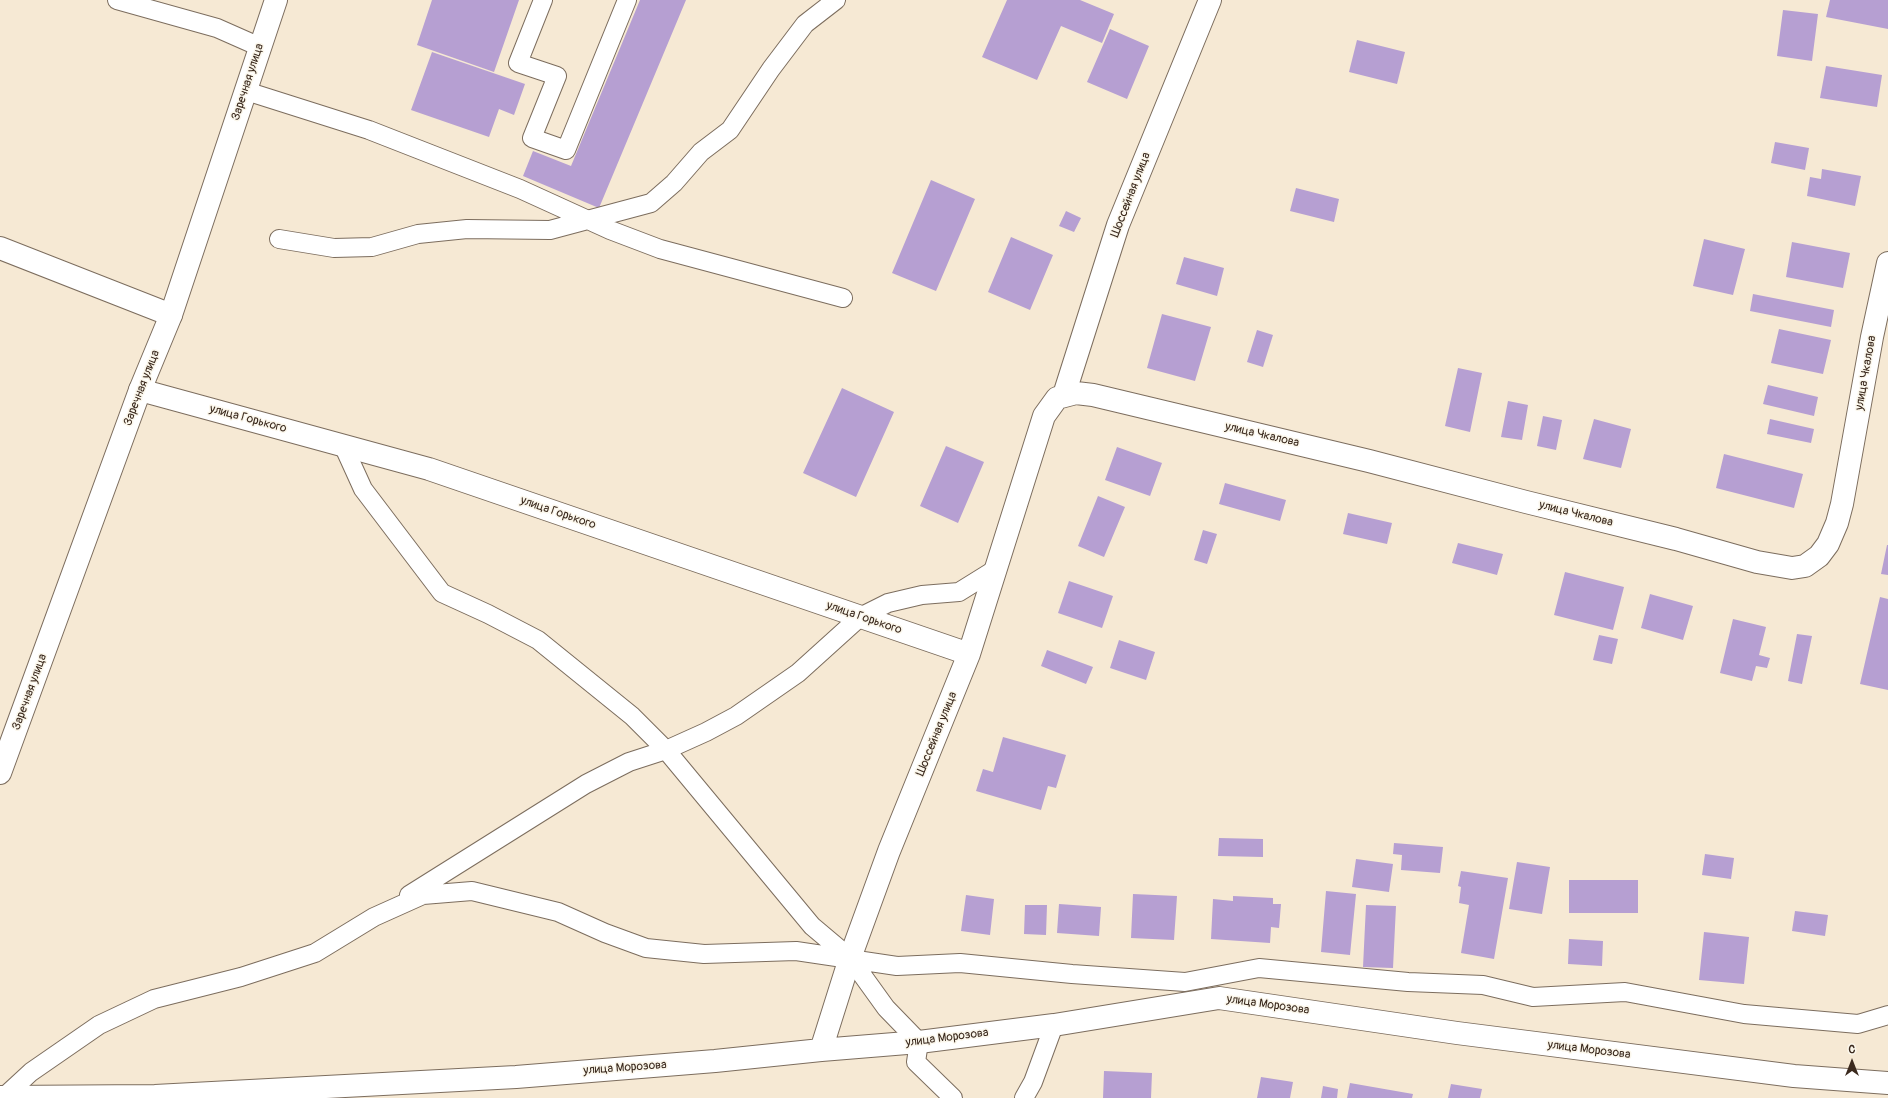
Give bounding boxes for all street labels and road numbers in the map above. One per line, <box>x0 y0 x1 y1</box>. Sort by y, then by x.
street label: Заречная улица <box>229 42 267 122</box>
street label: Шоссейная улица <box>1108 150 1154 240</box>
street label: улица Чкалова <box>1852 334 1880 412</box>
street label: Заречная улица <box>121 348 163 428</box>
street label: улица Горького <box>208 402 288 436</box>
street label: улица Чкалова <box>1224 419 1300 451</box>
street label: улица Горького <box>518 493 598 533</box>
street label: улица Чкалова <box>1538 498 1614 530</box>
street label: улица Горького <box>824 598 904 638</box>
street label: Заречная улица <box>10 652 50 732</box>
street label: Шоссейная улица <box>914 690 960 778</box>
street label: улица Морозова <box>1226 992 1310 1018</box>
street label: улица Морозова <box>905 1026 989 1050</box>
street label: улица Морозова <box>1547 1038 1631 1062</box>
street label: улица Морозова <box>583 1058 667 1078</box>

